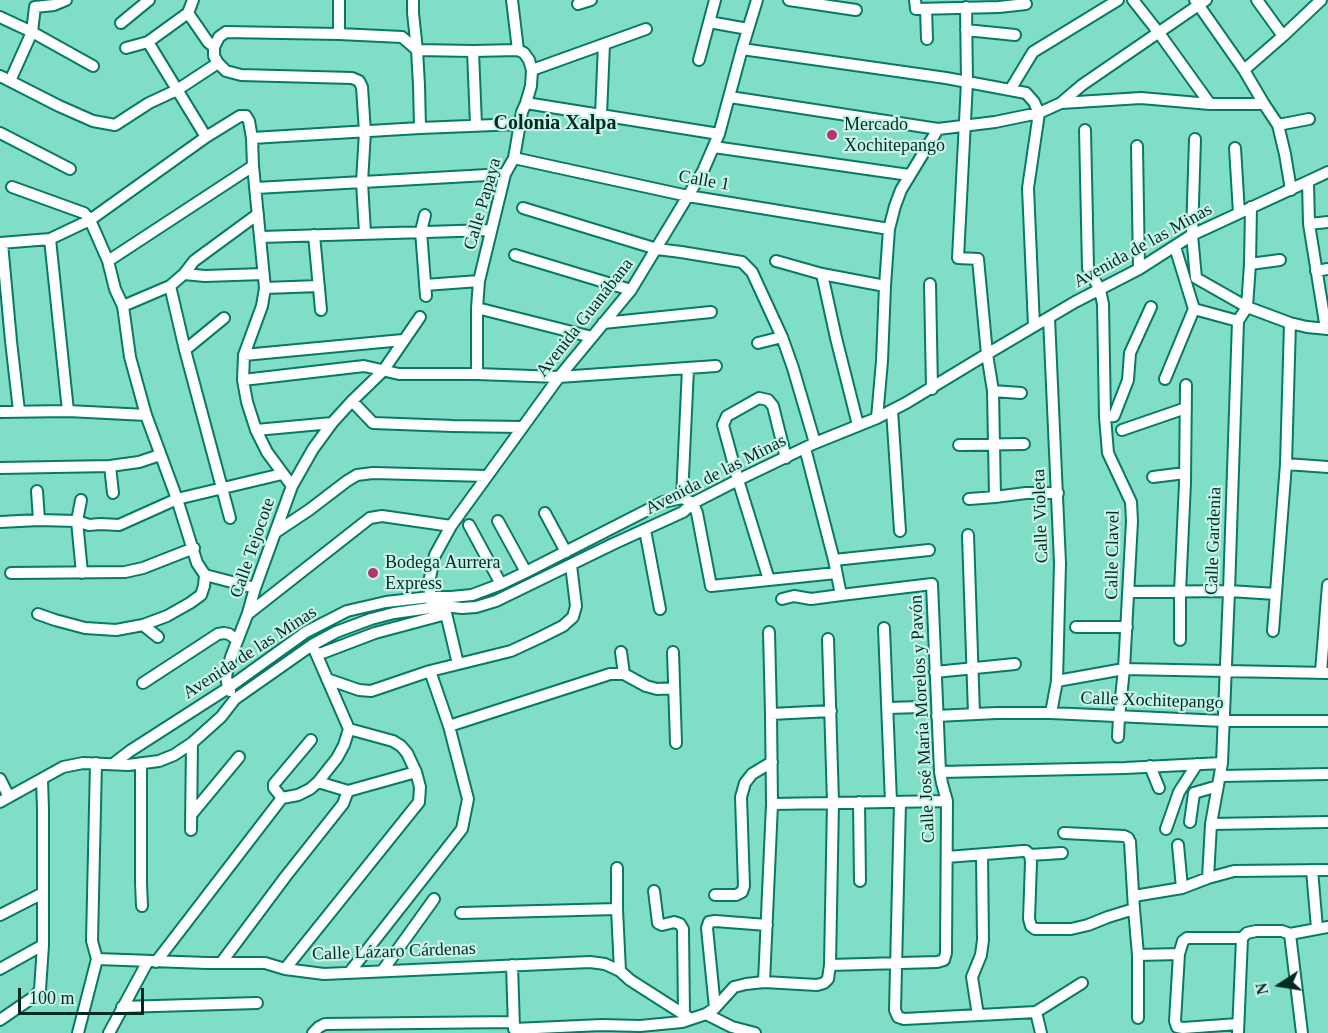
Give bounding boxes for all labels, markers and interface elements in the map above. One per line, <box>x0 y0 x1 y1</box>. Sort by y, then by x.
district label: Colonia Xalpa <box>494 112 616 136</box>
place label: Mercado Xochitepango <box>844 114 945 156</box>
marker: Mercado Xochitepango <box>825 128 839 142</box>
street label: Calle Papaya <box>460 156 506 252</box>
street label: Calle 1 <box>677 166 731 196</box>
street label: Avenida de las Minas <box>1070 199 1216 293</box>
street label: Avenida Guanábana <box>532 254 638 382</box>
street label: Avenida de las Minas <box>642 430 790 520</box>
street label: Calle Violeta <box>1029 468 1053 564</box>
street label: Calle Gardenia <box>1201 486 1227 596</box>
street label: Calle Tejocote <box>226 495 280 601</box>
street label: Calle Clavel <box>1101 510 1125 600</box>
place label: Bodega Aurrera Express <box>385 552 500 594</box>
marker: Bodega Aurrera Express <box>366 566 380 580</box>
street label: Calle José María Morelos y Pavón <box>906 594 940 844</box>
street label: Avenida de las Minas <box>179 602 321 704</box>
street label: Calle Xochitepango <box>1080 688 1224 714</box>
street label: Calle Lázaro Cárdenas <box>312 938 476 966</box>
north arrow <box>1250 955 1310 1015</box>
scale bar <box>21 976 147 1014</box>
text: N <box>1252 981 1271 996</box>
text: 100 m <box>29 988 75 1008</box>

